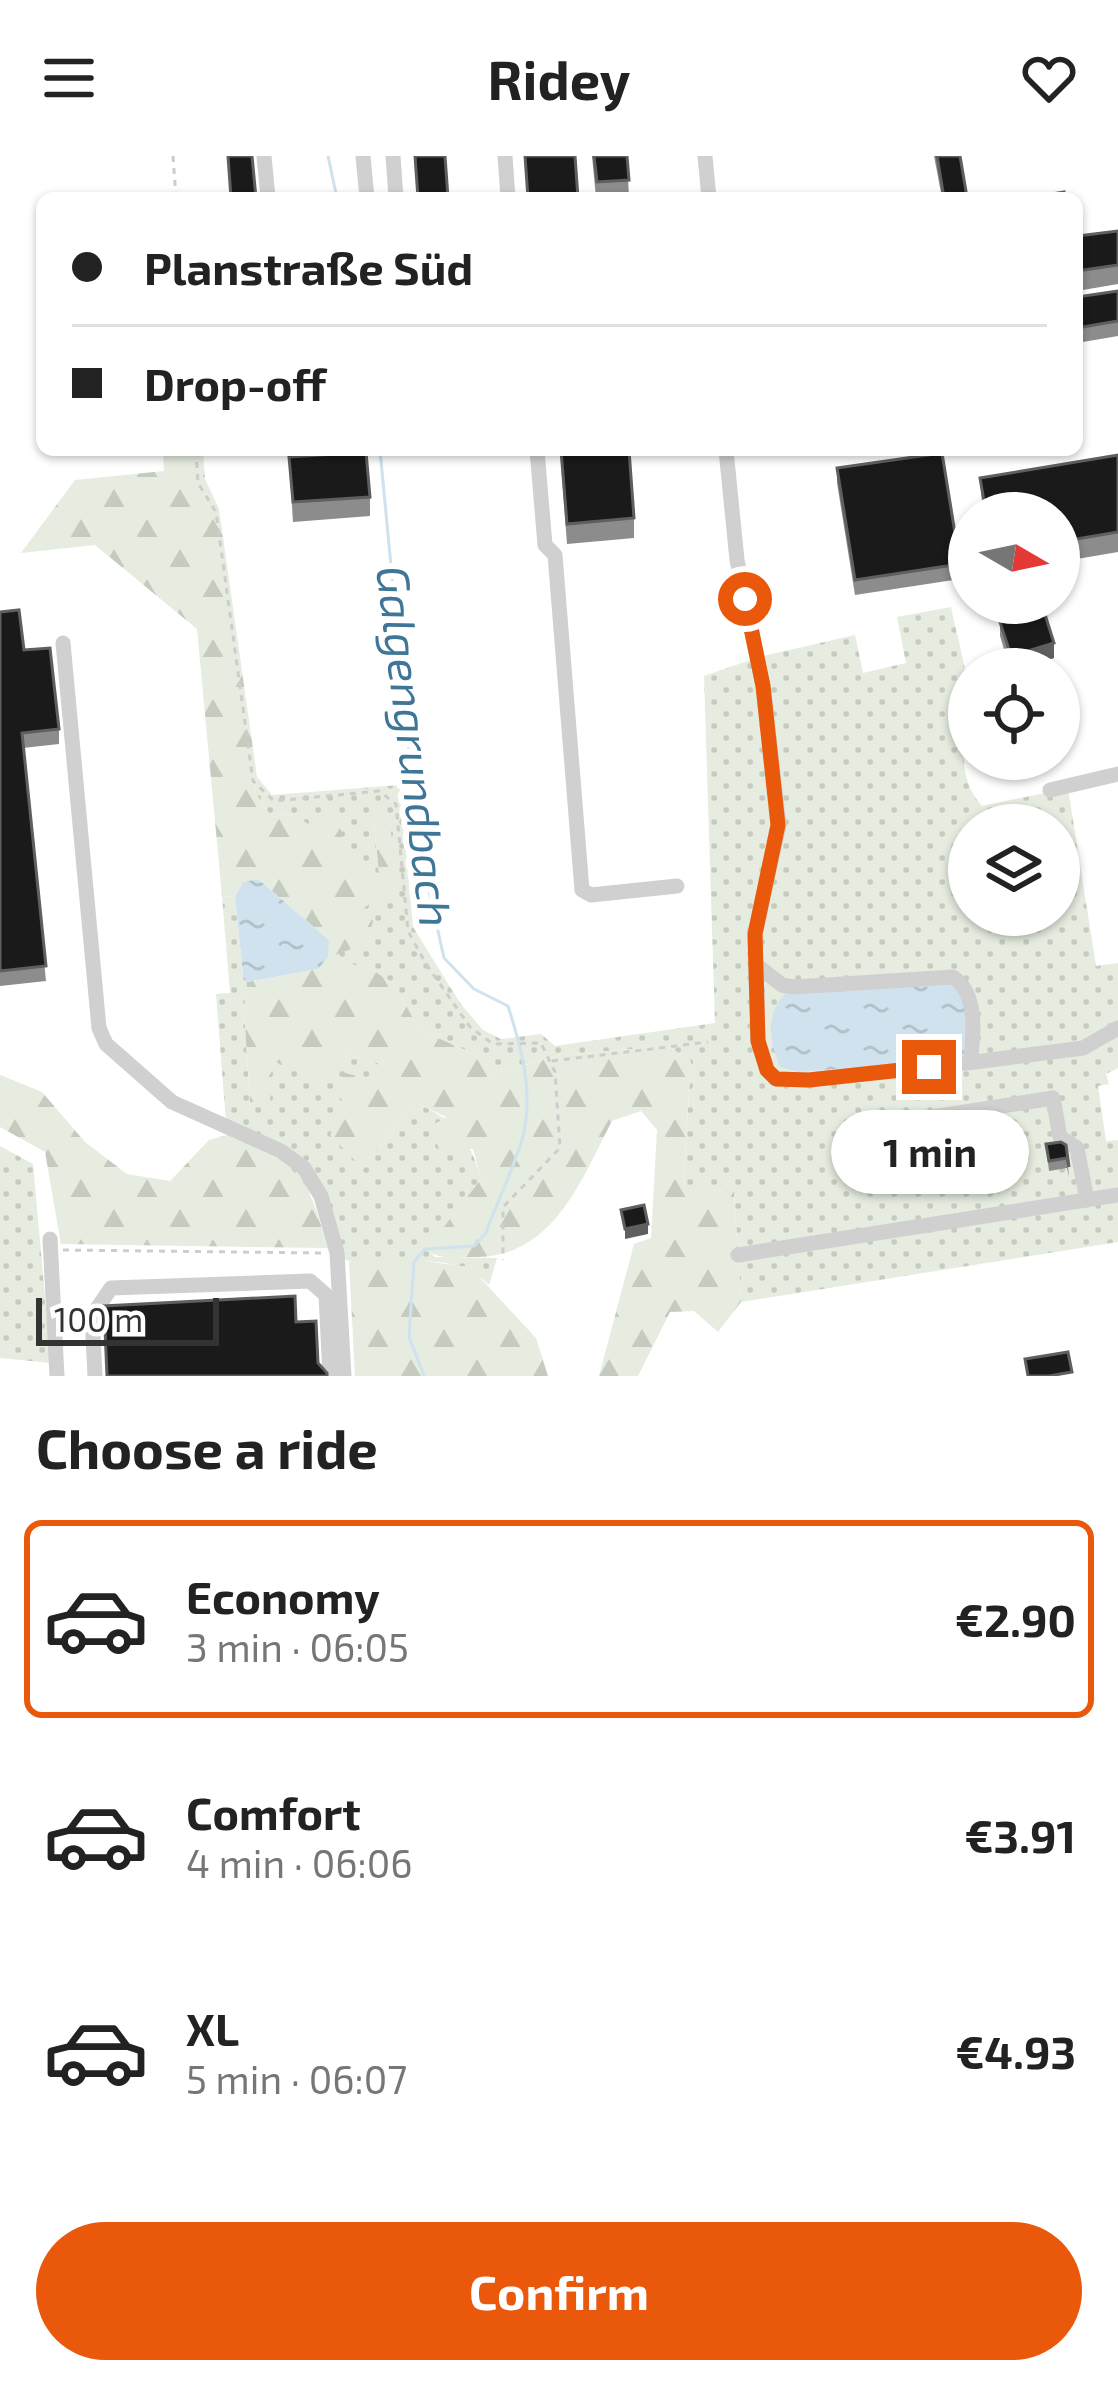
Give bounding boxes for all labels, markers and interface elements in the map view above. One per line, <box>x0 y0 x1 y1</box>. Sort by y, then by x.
icon: menu <box>36 45 102 111</box>
icon: heart <box>1016 45 1082 111</box>
text: Ridey <box>488 46 630 111</box>
text: Planstraße Süd <box>144 240 473 294</box>
text: Drop-off <box>144 356 326 410</box>
north arrow <box>948 492 1080 624</box>
map controls <box>948 492 1080 936</box>
water label: Galgengrundbach <box>367 562 465 930</box>
route start <box>718 572 772 626</box>
button: locate <box>948 648 1080 780</box>
button: layers <box>948 804 1080 936</box>
route end <box>902 1040 956 1094</box>
callout: 1 min <box>830 1109 1028 1193</box>
text: 1 min <box>883 1128 977 1175</box>
scale bar <box>36 1292 219 1345</box>
text: 100 m <box>54 1299 143 1339</box>
text: Choose a ride <box>36 1415 378 1480</box>
icon: car <box>42 1565 150 1673</box>
text: Economy <box>186 1569 380 1623</box>
text: €2.90 <box>955 1592 1076 1646</box>
text: 3 min · 06:05 <box>186 1623 409 1670</box>
icon: car <box>42 1781 150 1889</box>
text: Comfort <box>186 1785 361 1839</box>
text: €3.91 <box>965 1808 1076 1862</box>
text: 4 min · 06:06 <box>186 1839 413 1886</box>
icon: car <box>42 1997 150 2105</box>
text: XL <box>186 2001 239 2055</box>
text: €4.93 <box>955 2024 1076 2078</box>
text: 5 min · 06:07 <box>186 2055 407 2102</box>
button: Confirm <box>36 2222 1082 2360</box>

